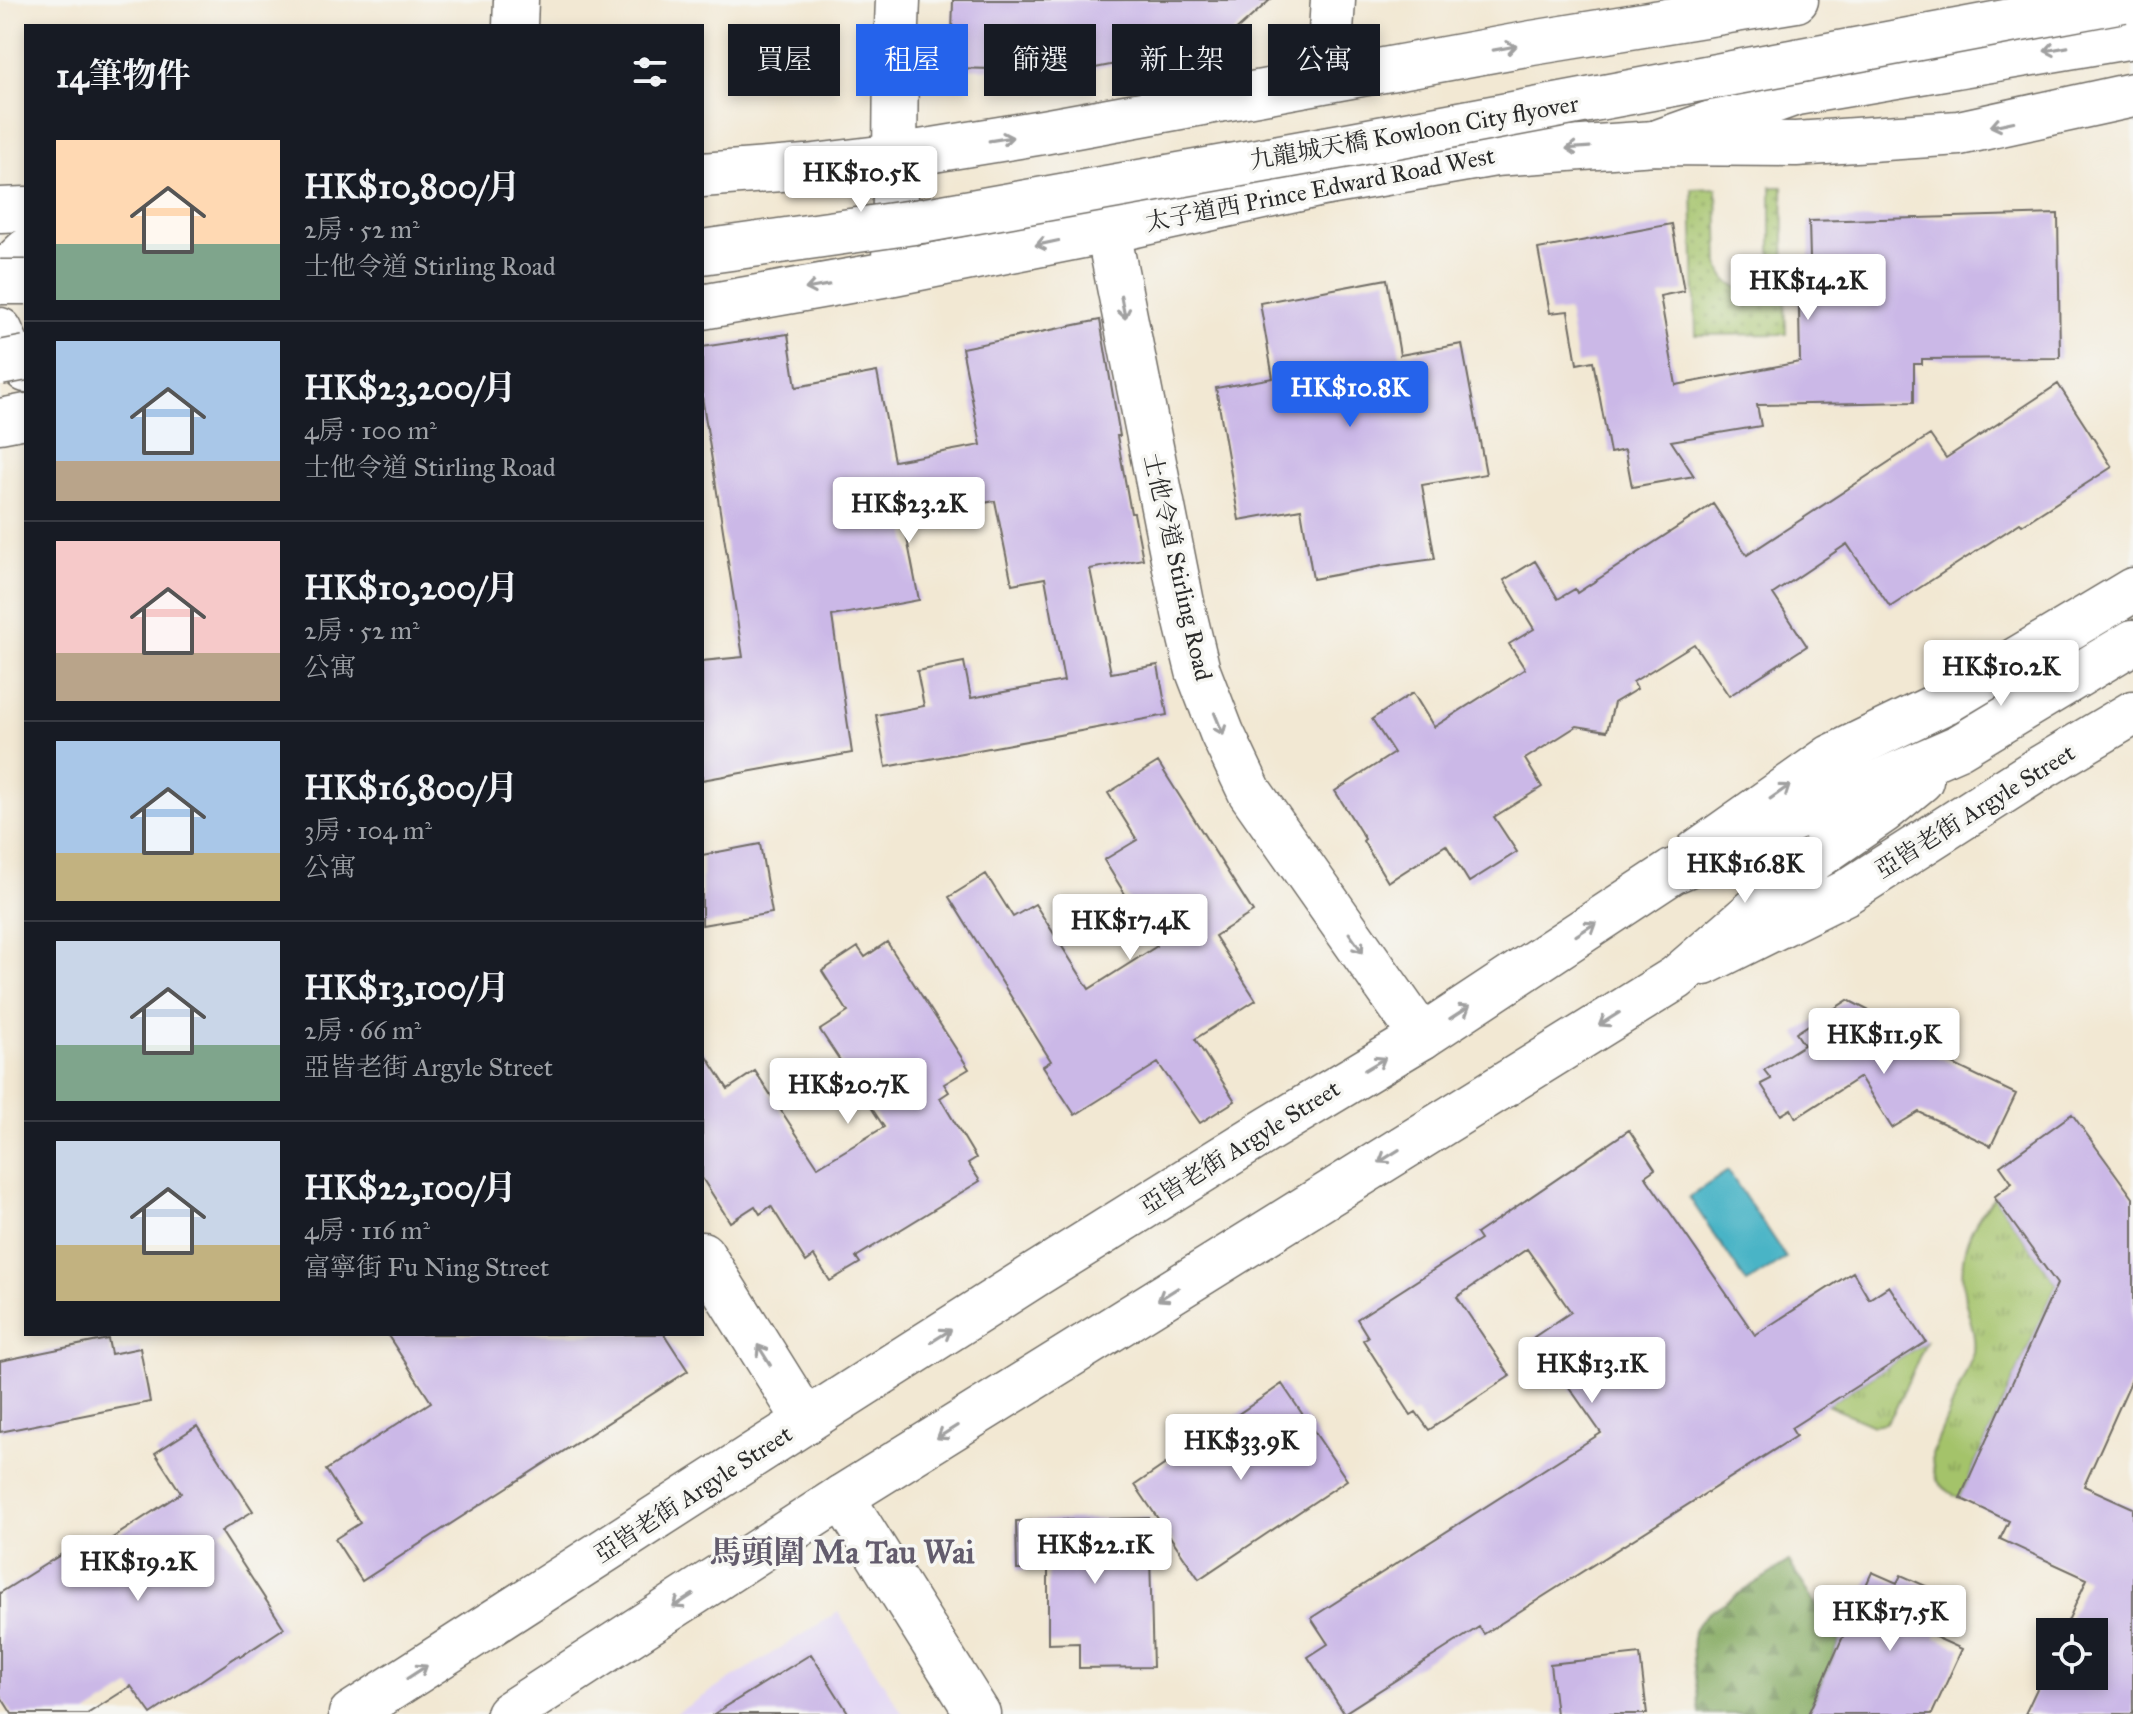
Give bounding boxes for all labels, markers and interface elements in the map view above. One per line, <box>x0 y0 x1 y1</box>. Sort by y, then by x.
chip: 買屋 <box>728 24 840 96</box>
chip: 租屋 <box>856 24 968 96</box>
chip: 篩選 <box>984 24 1096 96</box>
chip: 新上架 <box>1112 24 1252 96</box>
chip: 公寓 <box>1268 24 1380 96</box>
one-way arrow <box>1492 39 1517 54</box>
one-way arrow <box>2044 42 2069 57</box>
icon: filters <box>628 50 672 94</box>
text: 14筆物件 <box>56 55 190 96</box>
street label: 九龍城天橋 Kowloon City flyover <box>1247 88 1581 176</box>
one-way arrow <box>1990 117 2016 132</box>
one-way arrow <box>988 130 1013 145</box>
street label: 太子道西 Prince Edward Road West <box>1143 140 1498 238</box>
one-way arrow <box>1565 141 1592 156</box>
pin: HK$10.5K <box>778 146 944 214</box>
text: HK$10.5K <box>802 156 920 188</box>
text: HK$10,800/月 <box>304 166 521 207</box>
icon: home <box>120 172 216 268</box>
text: 2房 · 52 m² <box>304 213 420 245</box>
one-way arrow <box>1034 236 1060 251</box>
text: 士他令道 Stirling Road <box>304 250 556 282</box>
pin: HK$14.2K <box>1725 254 1891 322</box>
text: HK$14.2K <box>1749 264 1867 296</box>
one-way arrow <box>805 280 831 295</box>
one-way arrow <box>1116 294 1131 320</box>
pin: HK$10.8K <box>1267 361 1433 429</box>
text: HK$23,200/月 <box>304 367 517 408</box>
text: HK$10.8K <box>1290 371 1410 403</box>
icon: home <box>120 373 216 469</box>
text: 4房 · 100 m² <box>304 414 437 446</box>
street label: 士他令道 Stirling Road <box>1137 450 1219 684</box>
text: 士他令道 Stirling Road <box>304 451 556 483</box>
pin: HK$23.2K <box>826 477 992 545</box>
text: HK$23.2K <box>851 487 967 519</box>
text: HK$10,200/月 <box>304 567 519 608</box>
icon: home <box>120 573 216 669</box>
text: 2房 · 52 m² <box>304 614 420 646</box>
pin: HK$10.2K <box>1918 640 2084 708</box>
text: HK$10.2K <box>1942 650 2060 682</box>
text: 公寓 <box>304 651 356 683</box>
one-way arrow <box>1213 711 1227 736</box>
street label: 亞皆老街 Argyle Street <box>1870 737 2081 885</box>
text: HK$16,800/月 <box>304 767 518 808</box>
icon: home <box>120 773 216 869</box>
one-way arrow <box>1768 784 1790 800</box>
text: 3房 · 104 m² <box>304 814 432 846</box>
pin: HK$16.8K <box>1662 837 1828 905</box>
text: HK$16.8K <box>1686 847 1804 879</box>
text: 公寓 <box>304 851 356 883</box>
pin: HK$17.4K <box>1047 894 1213 962</box>
text: HK$17.4K <box>1071 904 1189 936</box>
one-way arrow <box>1575 920 1597 937</box>
one-way arrow <box>1348 932 1364 954</box>
text: HK$13,100/月 <box>304 967 510 1008</box>
icon: home <box>120 973 216 1069</box>
one-way arrow <box>1448 1003 1470 1020</box>
pin: HK$11.9K <box>1801 1008 1967 1076</box>
one-way arrow <box>1599 1011 1621 1027</box>
text: 2房 · 66 m² <box>304 1014 421 1046</box>
text: HK$11.9K <box>1827 1018 1941 1050</box>
text: 亞皆老街 Argyle Street <box>304 1051 553 1083</box>
one-way arrow <box>1363 1056 1386 1072</box>
pin: HK$20.7K <box>765 1058 931 1126</box>
text: HK$20.7K <box>788 1068 908 1100</box>
street label: 亞皆老街 Argyle Street <box>1135 1073 1346 1221</box>
one-way arrow <box>1378 1148 1400 1165</box>
text: HK$22,100/月 <box>304 1167 517 1208</box>
icon: home <box>120 1173 216 1269</box>
text: 4房 · 116 m² <box>304 1214 430 1246</box>
text: 富寧街 Fu Ning Street <box>304 1251 549 1283</box>
one-way arrow <box>1157 1287 1180 1303</box>
one-way arrow <box>929 1327 952 1343</box>
pin: HK$13.1K <box>1509 1337 1675 1405</box>
one-way arrow <box>756 1344 772 1367</box>
text: HK$13.1K <box>1536 1347 1648 1379</box>
pin: HK$33.9K <box>1158 1414 1324 1482</box>
street label: 亞皆老街 Argyle Street <box>588 1419 798 1569</box>
one-way arrow <box>937 1423 959 1440</box>
text: HK$33.9K <box>1183 1424 1299 1456</box>
pin: HK$22.1K <box>1012 1518 1178 1586</box>
text: HK$22.1K <box>1037 1528 1153 1560</box>
district label: 馬頭圍 Ma Tau Wai <box>710 1533 975 1572</box>
pin: HK$19.2K <box>55 1535 221 1603</box>
text: HK$19.2K <box>79 1545 197 1577</box>
pin: HK$17.5K <box>1807 1585 1973 1653</box>
one-way arrow <box>672 1593 695 1609</box>
text: HK$17.5K <box>1832 1595 1948 1627</box>
map controls <box>2036 1618 2108 1690</box>
button: locate <box>2036 1618 2108 1690</box>
one-way arrow <box>405 1663 428 1679</box>

